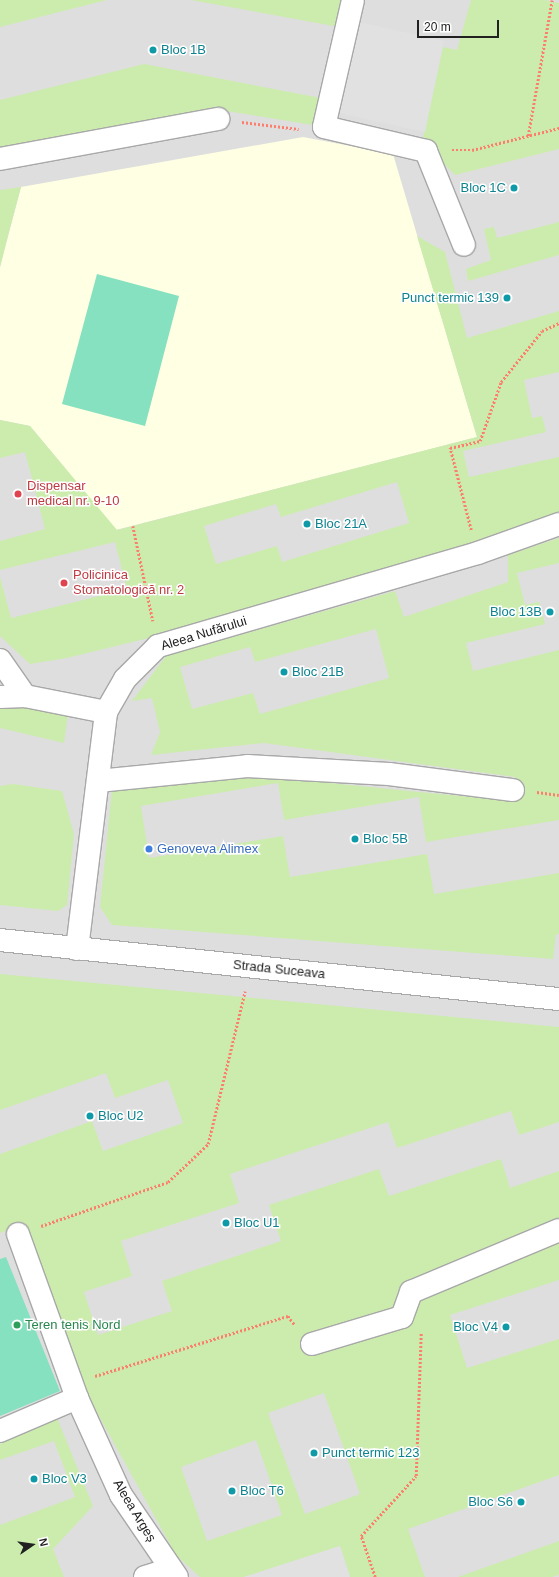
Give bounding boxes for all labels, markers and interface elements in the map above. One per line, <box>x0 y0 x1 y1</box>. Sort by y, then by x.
scale bar <box>419 12 501 38</box>
text: 20 m <box>424 20 451 34</box>
place label: Bloc 1B <box>161 42 206 58</box>
marker: Bloc 1B <box>148 45 158 55</box>
place label: Bloc 1C <box>460 180 506 196</box>
marker: Bloc 1C <box>509 183 519 193</box>
place label: Punct termic 139 <box>401 290 499 306</box>
marker: Punct termic 139 <box>502 293 512 303</box>
place label: Dispensar medical nr. 9-10 <box>27 479 119 510</box>
marker: Dispensar medical nr. 9-10 <box>12 488 24 500</box>
place label: Bloc 21A <box>315 516 367 532</box>
marker: Bloc 21A <box>302 519 312 529</box>
place label: Policinica Stomatologică nr. 2 <box>73 568 184 599</box>
marker: Policinica Stomatologică nr. 2 <box>58 577 70 589</box>
place label: Bloc 13B <box>490 604 542 620</box>
marker: Bloc 13B <box>545 607 555 617</box>
street label: Aleea Nufărului <box>159 614 249 654</box>
place label: Bloc 21B <box>292 664 344 680</box>
marker: Bloc 21B <box>279 667 289 677</box>
place label: Bloc 5B <box>363 831 408 847</box>
marker: Bloc 5B <box>350 834 360 844</box>
place label: Genoveva Alimex <box>157 841 259 857</box>
marker: Genoveva Alimex <box>144 844 154 854</box>
street label: Strada Suceava <box>232 957 326 983</box>
place label: Bloc U2 <box>98 1108 144 1124</box>
marker: Bloc U2 <box>85 1111 95 1121</box>
place label: Bloc U1 <box>234 1215 280 1231</box>
marker: Bloc U1 <box>221 1218 231 1228</box>
place label: Teren tenis Nord <box>25 1317 120 1333</box>
place label: Bloc V4 <box>453 1319 498 1335</box>
marker: Teren tenis Nord <box>12 1320 22 1330</box>
marker: Bloc V4 <box>501 1322 511 1332</box>
place label: Punct termic 123 <box>322 1445 420 1461</box>
marker: Punct termic 123 <box>309 1448 319 1458</box>
place label: Bloc V3 <box>42 1471 87 1487</box>
marker: Bloc V3 <box>29 1474 39 1484</box>
street label: Aleea Argeș <box>109 1477 159 1545</box>
place label: Bloc T6 <box>240 1483 284 1499</box>
marker: Bloc T6 <box>227 1486 237 1496</box>
place label: Bloc S6 <box>468 1494 513 1510</box>
marker: Bloc S6 <box>516 1497 526 1507</box>
north arrow <box>12 1525 52 1565</box>
text: N <box>37 1537 50 1548</box>

